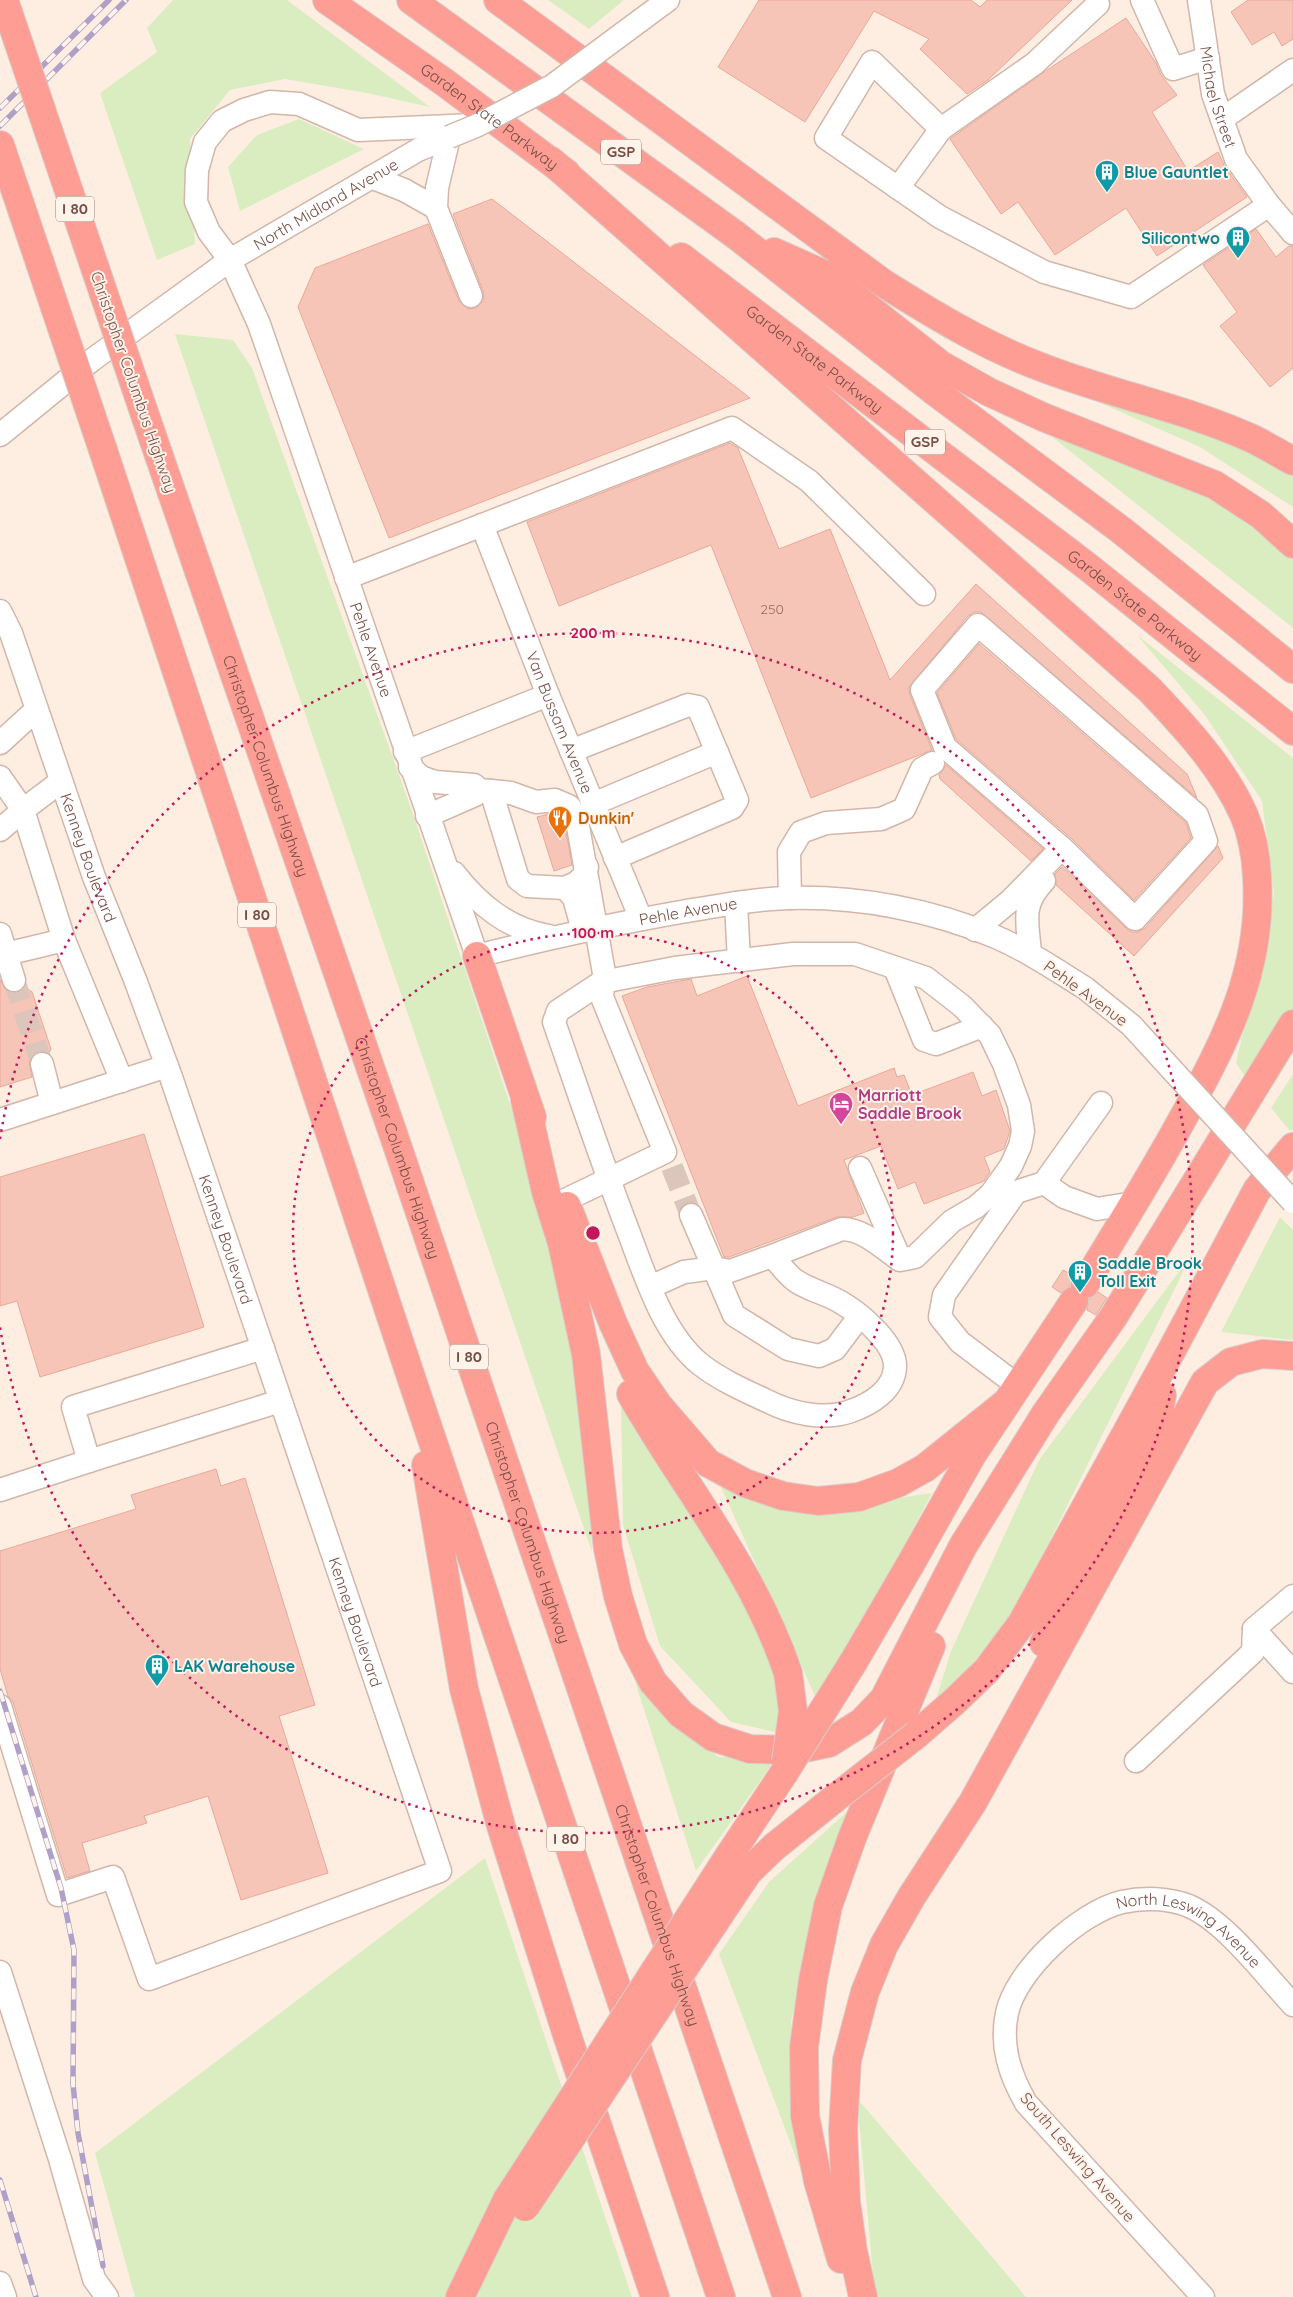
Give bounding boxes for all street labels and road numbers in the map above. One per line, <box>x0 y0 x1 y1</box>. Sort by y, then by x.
street label: Michael Street <box>1196 45 1241 150</box>
street label: Garden State Parkway <box>417 59 563 174</box>
road number: GSP <box>601 140 641 164</box>
street label: North Midland Avenue <box>250 154 402 254</box>
road number: I 80 <box>56 196 94 222</box>
street label: Christopher Columbus Highway <box>87 269 181 495</box>
street label: Garden State Parkway <box>742 300 887 417</box>
road number: GSP <box>905 430 945 454</box>
street label: Garden State Parkway <box>1064 545 1207 665</box>
street label: Pehle Avenue <box>346 599 397 700</box>
street label: Van Bussam Avenue <box>522 648 598 796</box>
street label: Christopher Columbus Highway <box>219 652 314 879</box>
street label: Kenney Boulevard <box>56 790 121 925</box>
street label: Pehle Avenue <box>637 893 739 929</box>
road number: I 80 <box>238 902 276 928</box>
street label: Pehle Avenue <box>1040 956 1132 1030</box>
street label: Christopher Columbus Highway <box>350 1034 445 1261</box>
street label: Kenney Boulevard <box>195 1172 257 1307</box>
road number: I 80 <box>450 1344 488 1370</box>
street label: Christopher Columbus Highway <box>481 1419 575 1646</box>
street label: Kenney Boulevard <box>324 1554 387 1689</box>
street label: Christopher Columbus Highway <box>611 1801 705 2029</box>
road number: I 80 <box>547 1826 585 1852</box>
street label: North Leswing Avenue <box>1114 1889 1265 1972</box>
street label: South Leswing Avenue <box>1016 2088 1140 2226</box>

